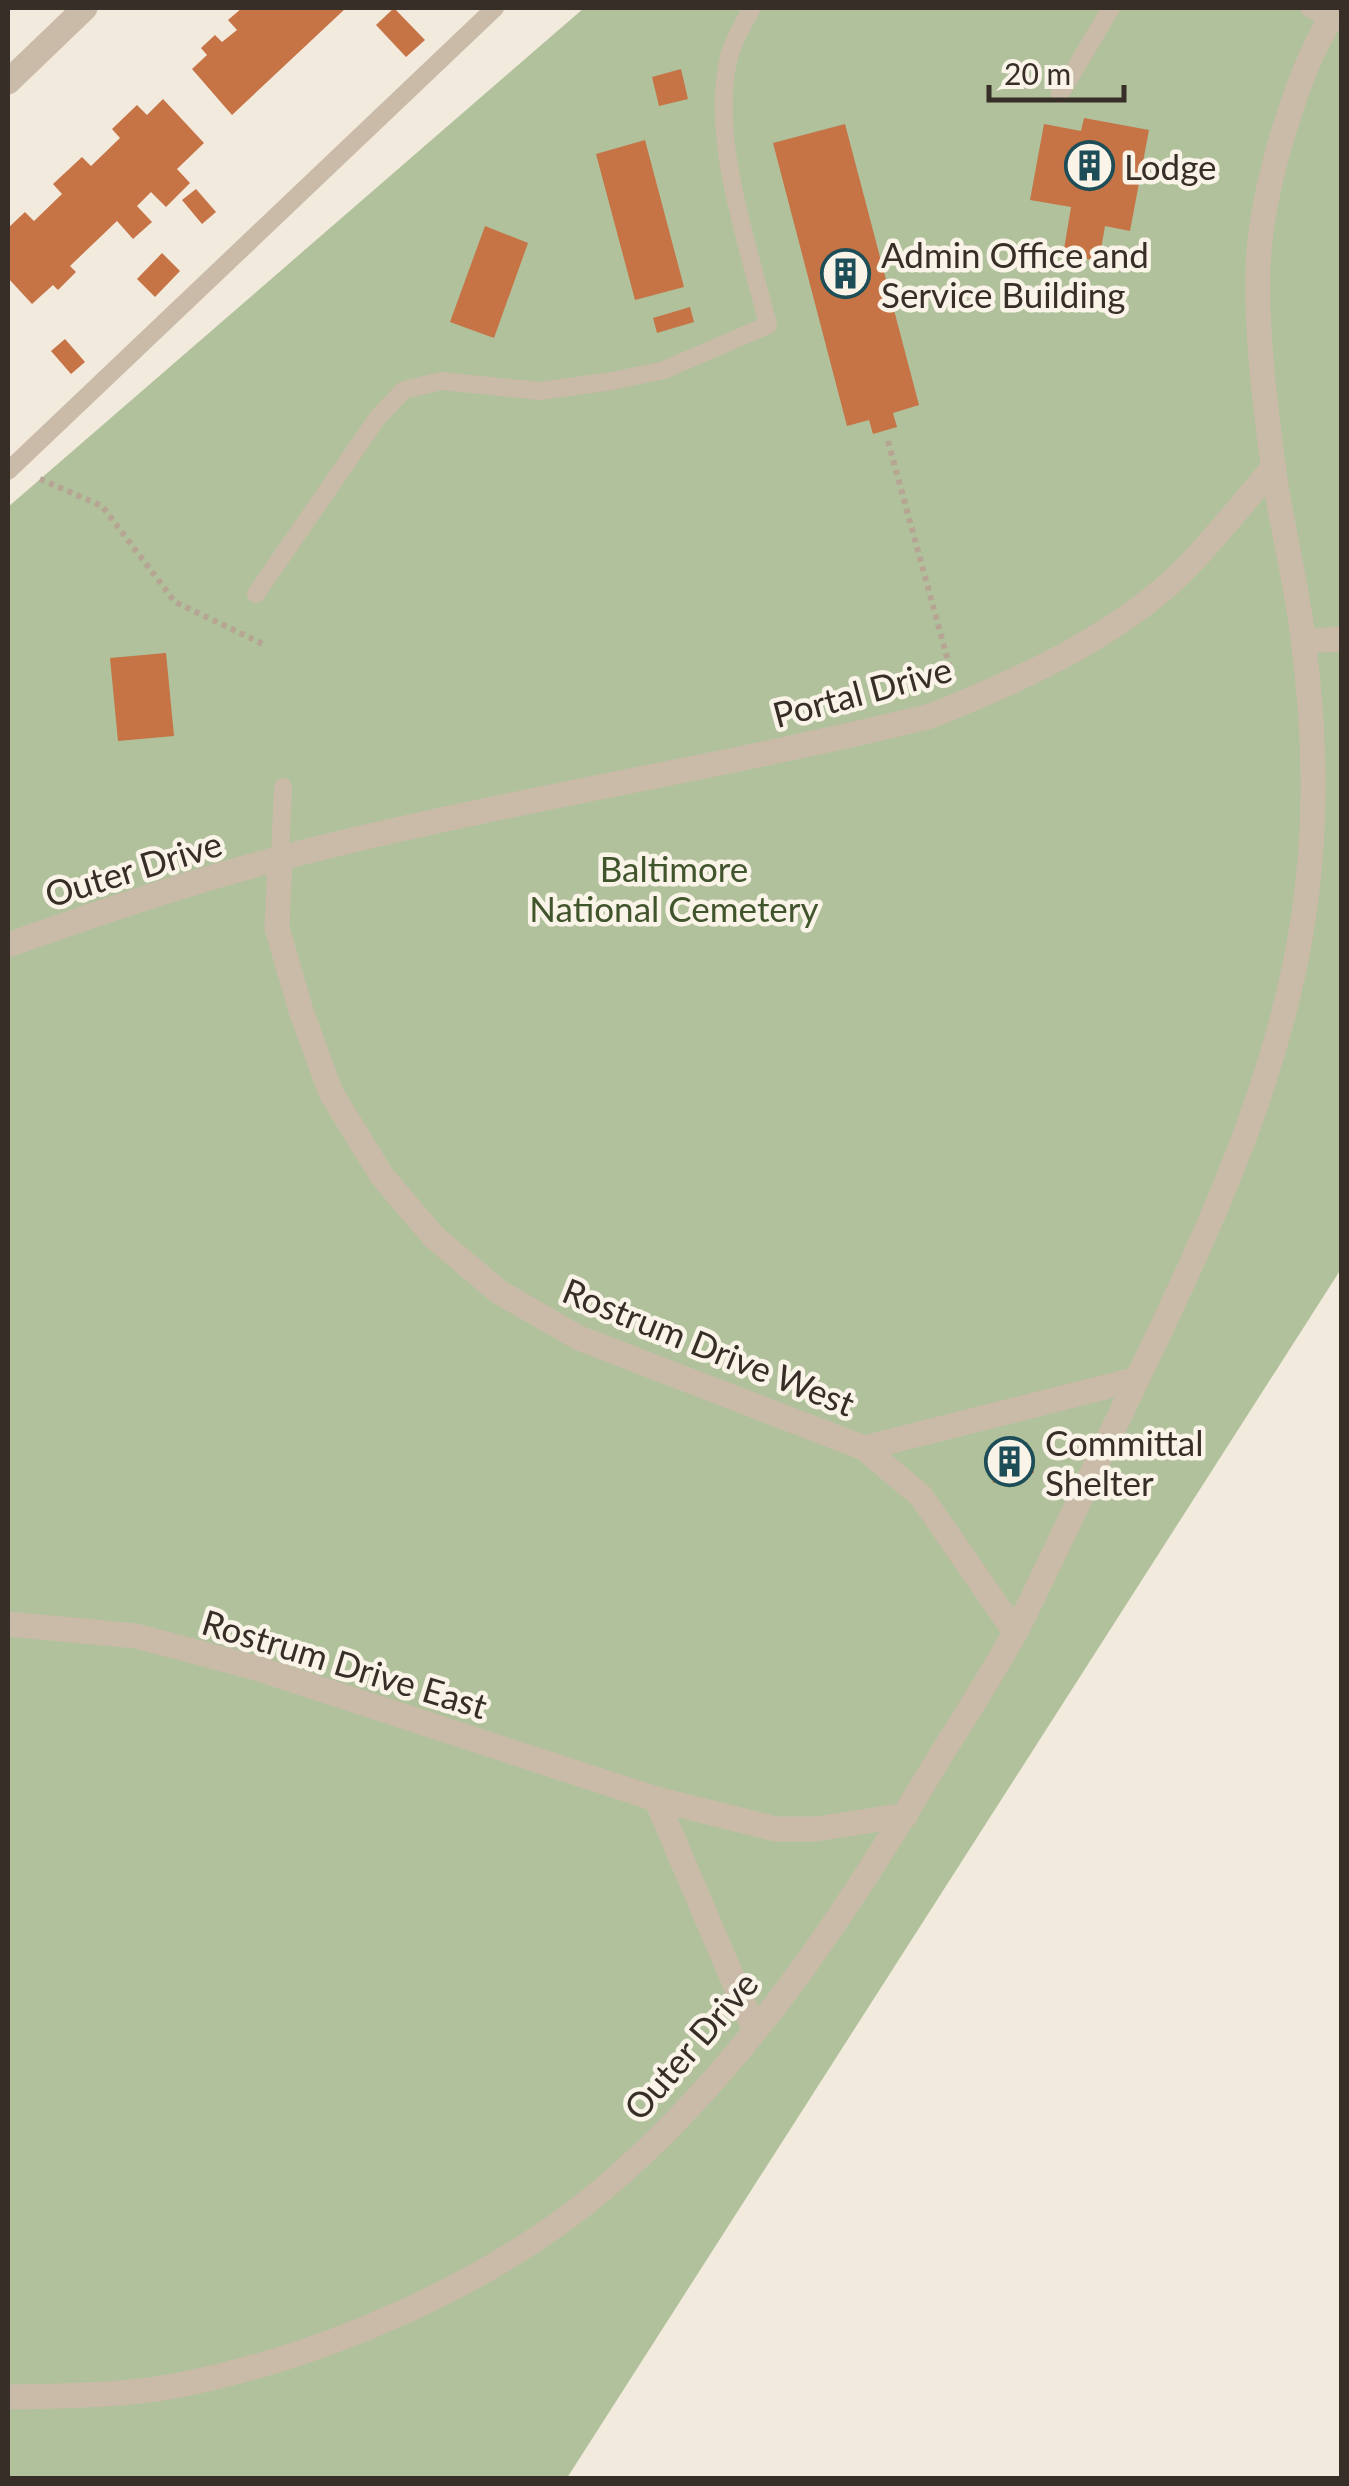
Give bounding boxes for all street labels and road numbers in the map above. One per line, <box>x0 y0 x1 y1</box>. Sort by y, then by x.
street label: Portal Drive <box>768 647 956 735</box>
street label: Outer Drive <box>40 821 226 915</box>
street label: Rostrum Drive West <box>557 1268 861 1424</box>
street label: Rostrum Drive East <box>197 1600 493 1726</box>
street label: Outer Drive <box>614 1962 766 2128</box>

